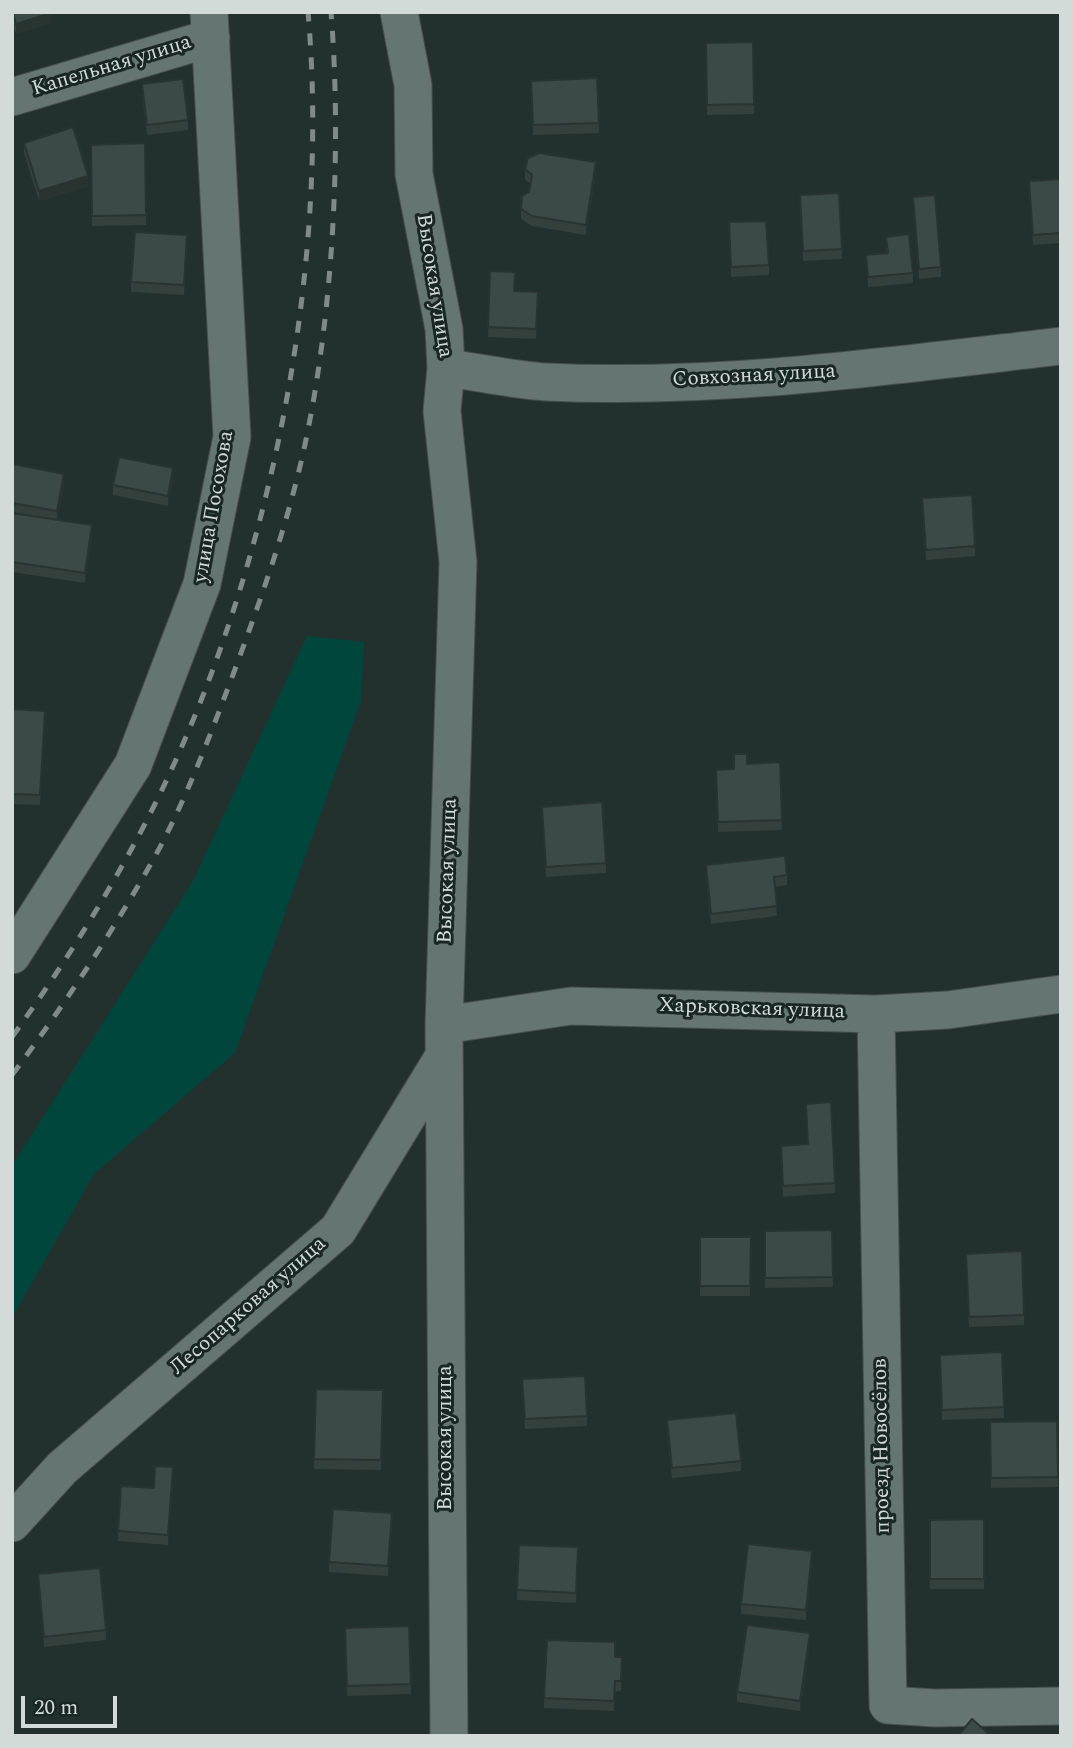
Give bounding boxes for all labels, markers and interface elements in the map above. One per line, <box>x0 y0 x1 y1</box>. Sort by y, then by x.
street label: Капельная улица <box>29 31 195 103</box>
street label: Высокая улица <box>409 212 457 360</box>
street label: Совхозная улица <box>672 360 836 394</box>
street label: улица Посохова <box>189 429 241 585</box>
street label: Высокая улица <box>434 798 464 944</box>
street label: Харьковская улица <box>659 994 845 1026</box>
street label: Лесопарковая улица <box>166 1232 332 1382</box>
street label: проезд Новосёлов <box>869 1358 897 1534</box>
street label: Высокая улица <box>434 1365 460 1511</box>
scale bar <box>24 1682 121 1726</box>
text: 20 m <box>34 1692 78 1724</box>

